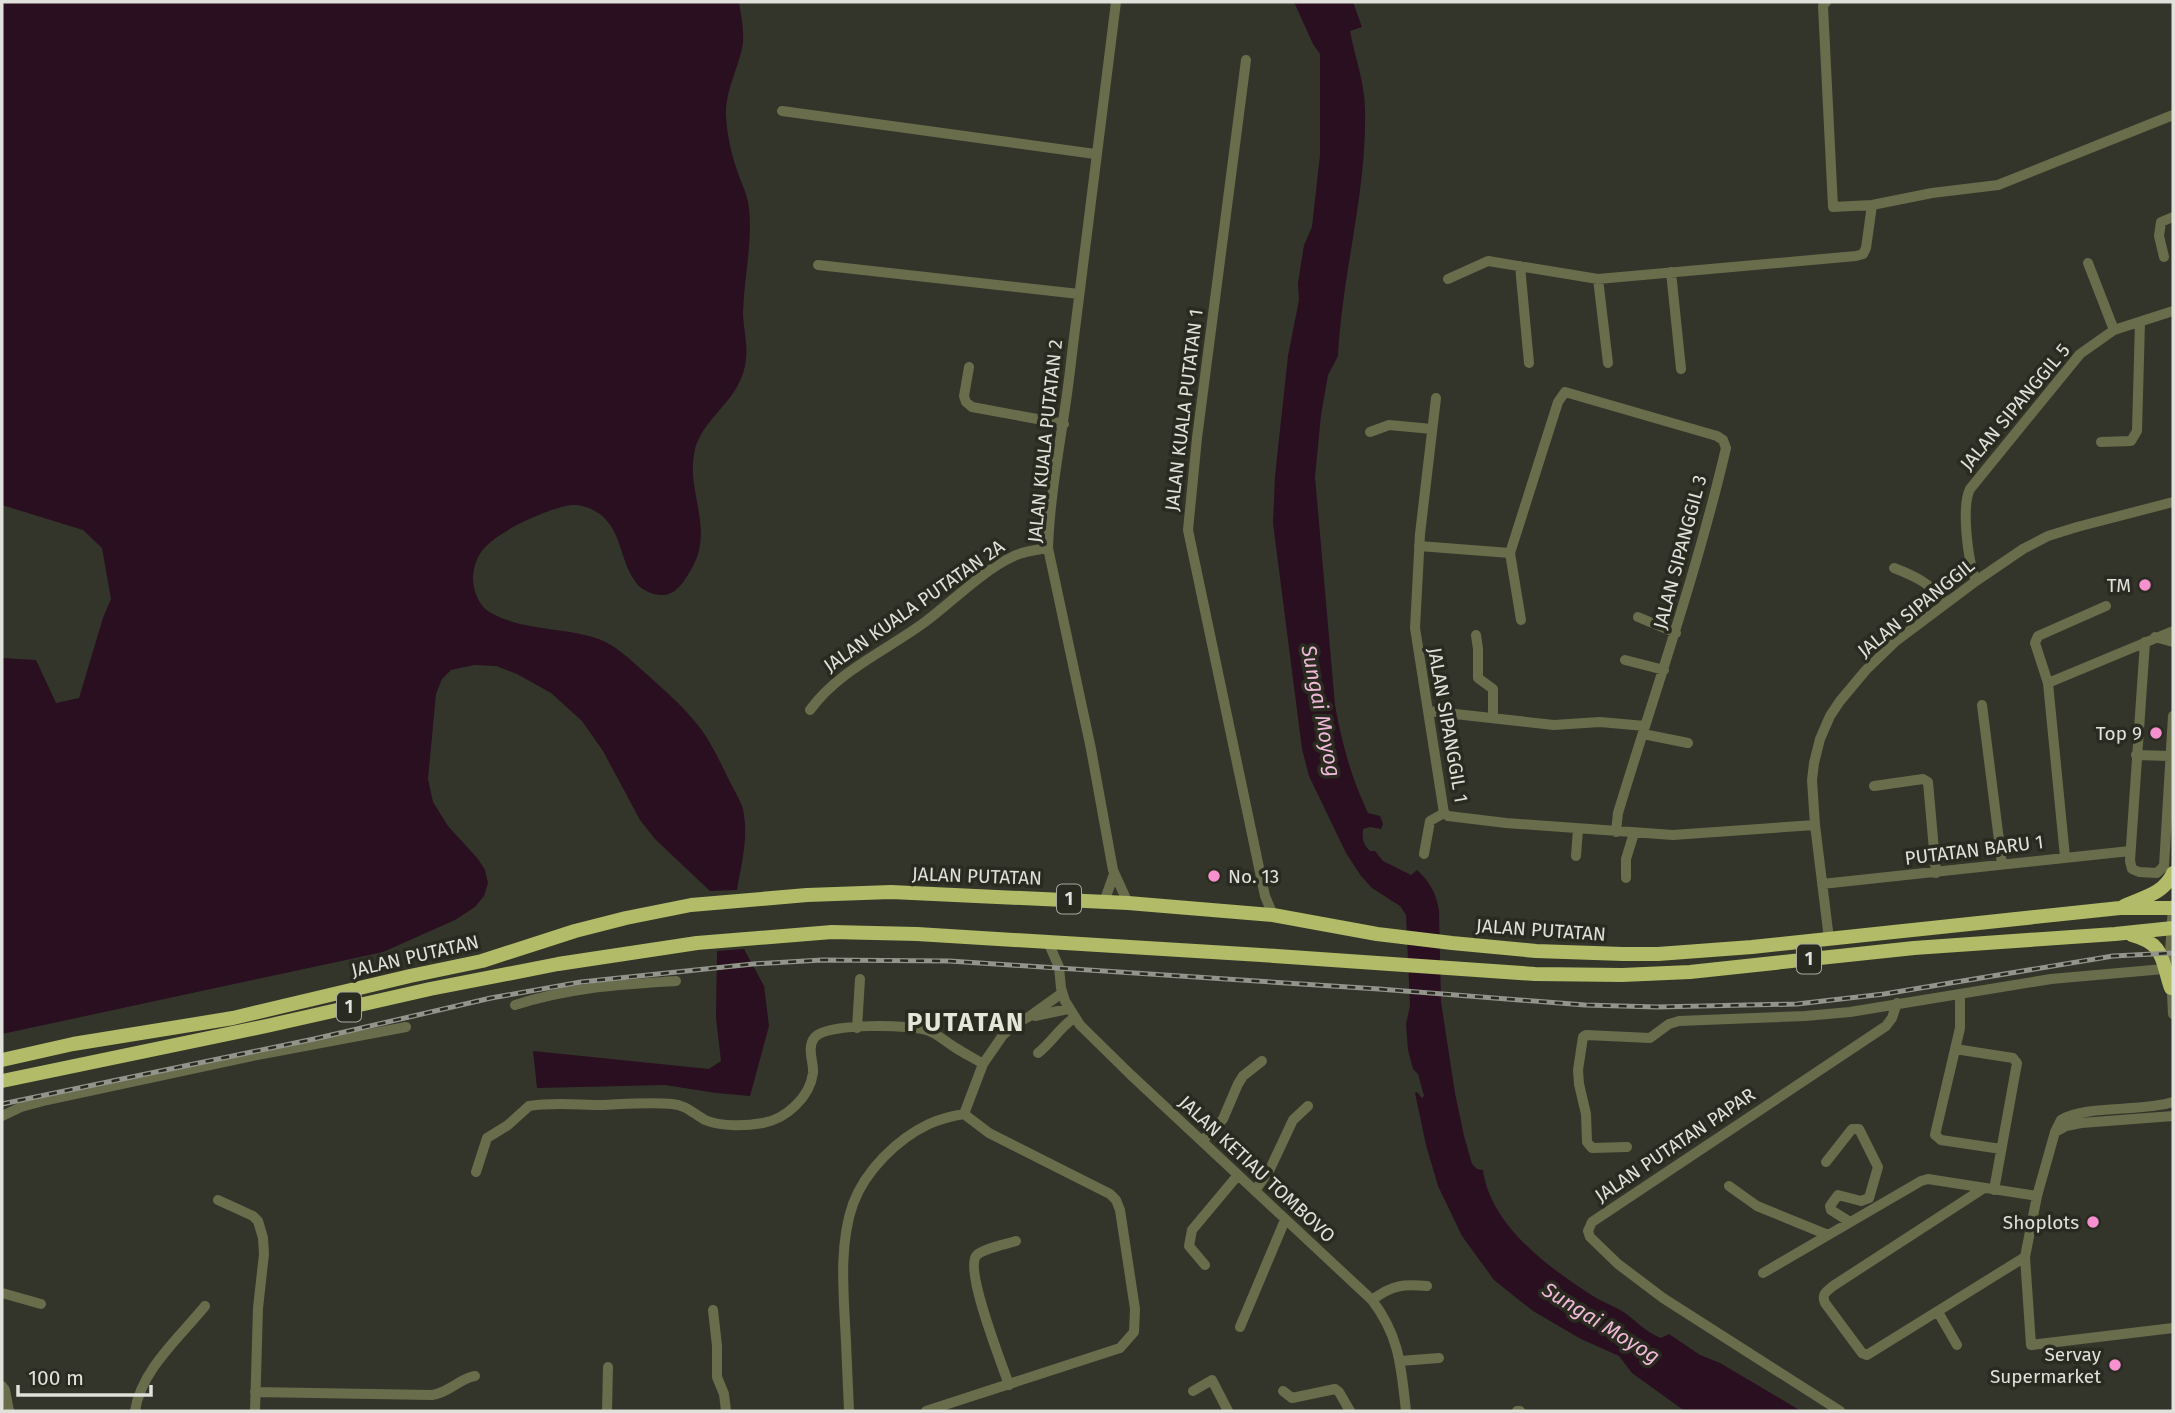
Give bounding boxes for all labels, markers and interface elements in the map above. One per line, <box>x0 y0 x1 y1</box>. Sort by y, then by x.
street label: JALAN KUALA PUTATAN 1 <box>1160 308 1208 512</box>
street label: JALAN KUALA PUTATAN 2 <box>1023 338 1067 544</box>
street label: JALAN SIPANGGIL 5 <box>1955 339 2075 475</box>
street label: JALAN SIPANGGIL 3 <box>1648 473 1712 631</box>
street label: JALAN KUALA PUTATAN 2A <box>819 535 1009 677</box>
street label: JALAN SIPANGGIL <box>1853 553 1980 662</box>
place label: TM <box>2107 574 2131 597</box>
marker: TM <box>2137 577 2153 593</box>
water label: Sungai Moyog <box>1295 642 1347 779</box>
street label: JALAN SIPANGGIL 1 <box>1423 646 1473 804</box>
place label: Top 9 <box>2096 722 2142 745</box>
marker: Top 9 <box>2148 725 2164 741</box>
street label: PUTATAN BARU 1 <box>1903 830 2045 870</box>
street label: JALAN PUTATAN <box>912 862 1042 890</box>
place label: No. 13 <box>1228 865 1279 888</box>
marker: No. 13 <box>1206 868 1222 884</box>
road number: 1 <box>1057 884 1081 914</box>
street label: JALAN PUTATAN <box>1475 914 1607 946</box>
street label: JALAN PUTATAN <box>349 930 481 982</box>
road number: 1 <box>1797 944 1821 974</box>
road number: 1 <box>337 992 361 1022</box>
district label: PUTATAN <box>907 1007 1025 1038</box>
street label: JALAN PUTATAN PAPAR <box>1591 1083 1760 1207</box>
street label: JALAN KETIAU TOMBOVO <box>1174 1091 1340 1247</box>
place label: Shoplots <box>2003 1211 2079 1234</box>
marker: Shoplots <box>2085 1214 2101 1230</box>
water label: Sungai Moyog <box>1537 1276 1665 1369</box>
place label: Servay Supermarket <box>1990 1343 2102 1388</box>
scale bar <box>18 1354 150 1398</box>
marker: Servay Supermarket <box>2107 1357 2123 1373</box>
text: 100 m <box>28 1365 84 1391</box>

